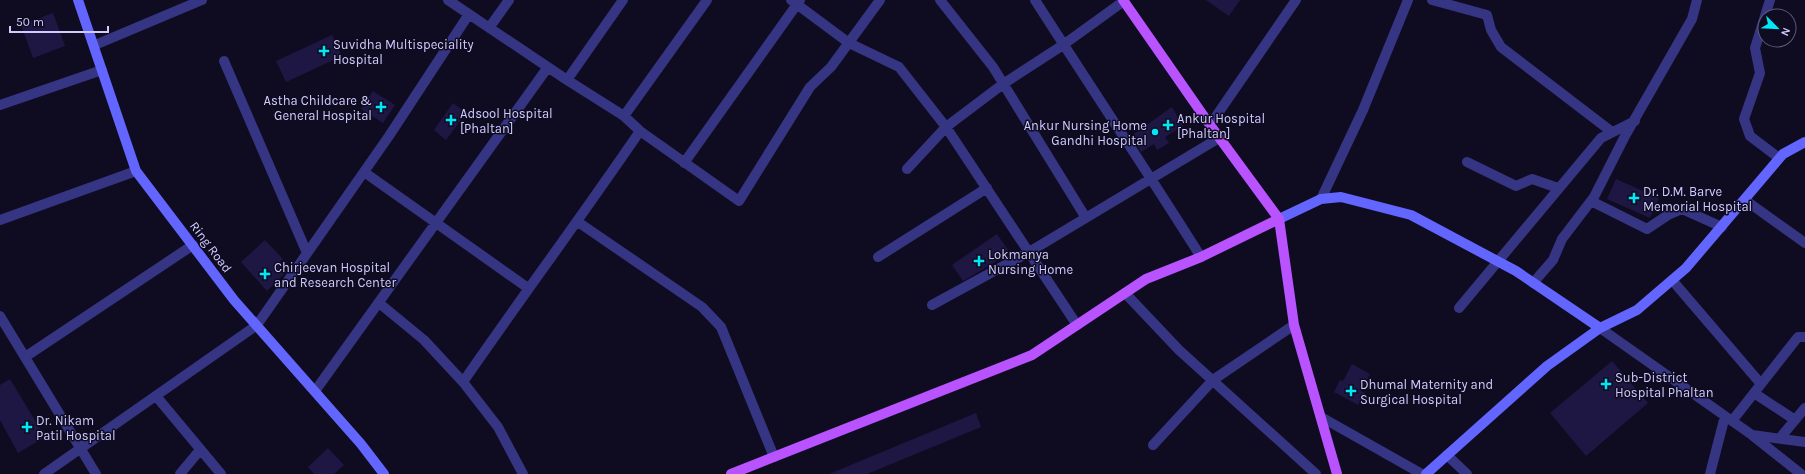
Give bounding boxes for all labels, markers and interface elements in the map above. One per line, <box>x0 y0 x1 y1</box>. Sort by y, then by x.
scale bar <box>10 8 108 34</box>
north arrow <box>1757 8 1797 48</box>
text: 50 m <box>16 15 44 29</box>
text: N <box>1778 26 1793 38</box>
place label: Suvidha Multispeciality Hospital <box>333 37 474 67</box>
marker: Suvidha Multispeciality Hospital <box>318 45 330 57</box>
place label: Astha Childcare & General Hospital <box>263 93 372 123</box>
marker: Astha Childcare & General Hospital <box>375 101 387 113</box>
place label: Adsool Hospital [Phaltan] <box>460 106 553 136</box>
place label: Ankur Hospital [Phaltan] <box>1177 111 1265 141</box>
marker: Adsool Hospital [Phaltan] <box>445 114 457 126</box>
place label: Ankur Nursing Home Gandhi Hospital <box>1024 118 1147 148</box>
marker: Ankur Hospital [Phaltan] <box>1162 119 1174 131</box>
marker: Ankur Nursing Home Gandhi Hospital <box>1150 127 1160 137</box>
place label: Dr. D.M. Barve Memorial Hospital <box>1643 184 1752 214</box>
marker: Dr. D.M. Barve Memorial Hospital <box>1628 192 1640 204</box>
street label: Ring Road <box>187 219 235 275</box>
place label: Lokmanya Nursing Home <box>988 247 1073 277</box>
marker: Lokmanya Nursing Home <box>973 255 985 267</box>
place label: Chirjeevan Hospital and Research Center <box>274 260 396 290</box>
marker: Chirjeevan Hospital and Research Center <box>259 268 271 280</box>
place label: Sub-District Hospital Phaltan <box>1615 370 1714 400</box>
place label: Dhumal Maternity and Surgical Hospital <box>1360 377 1493 407</box>
marker: Sub-District Hospital Phaltan <box>1600 378 1612 390</box>
marker: Dhumal Maternity and Surgical Hospital <box>1345 385 1357 397</box>
place label: Dr. Nikam Patil Hospital <box>36 413 116 443</box>
marker: Dr. Nikam Patil Hospital <box>21 421 33 433</box>

